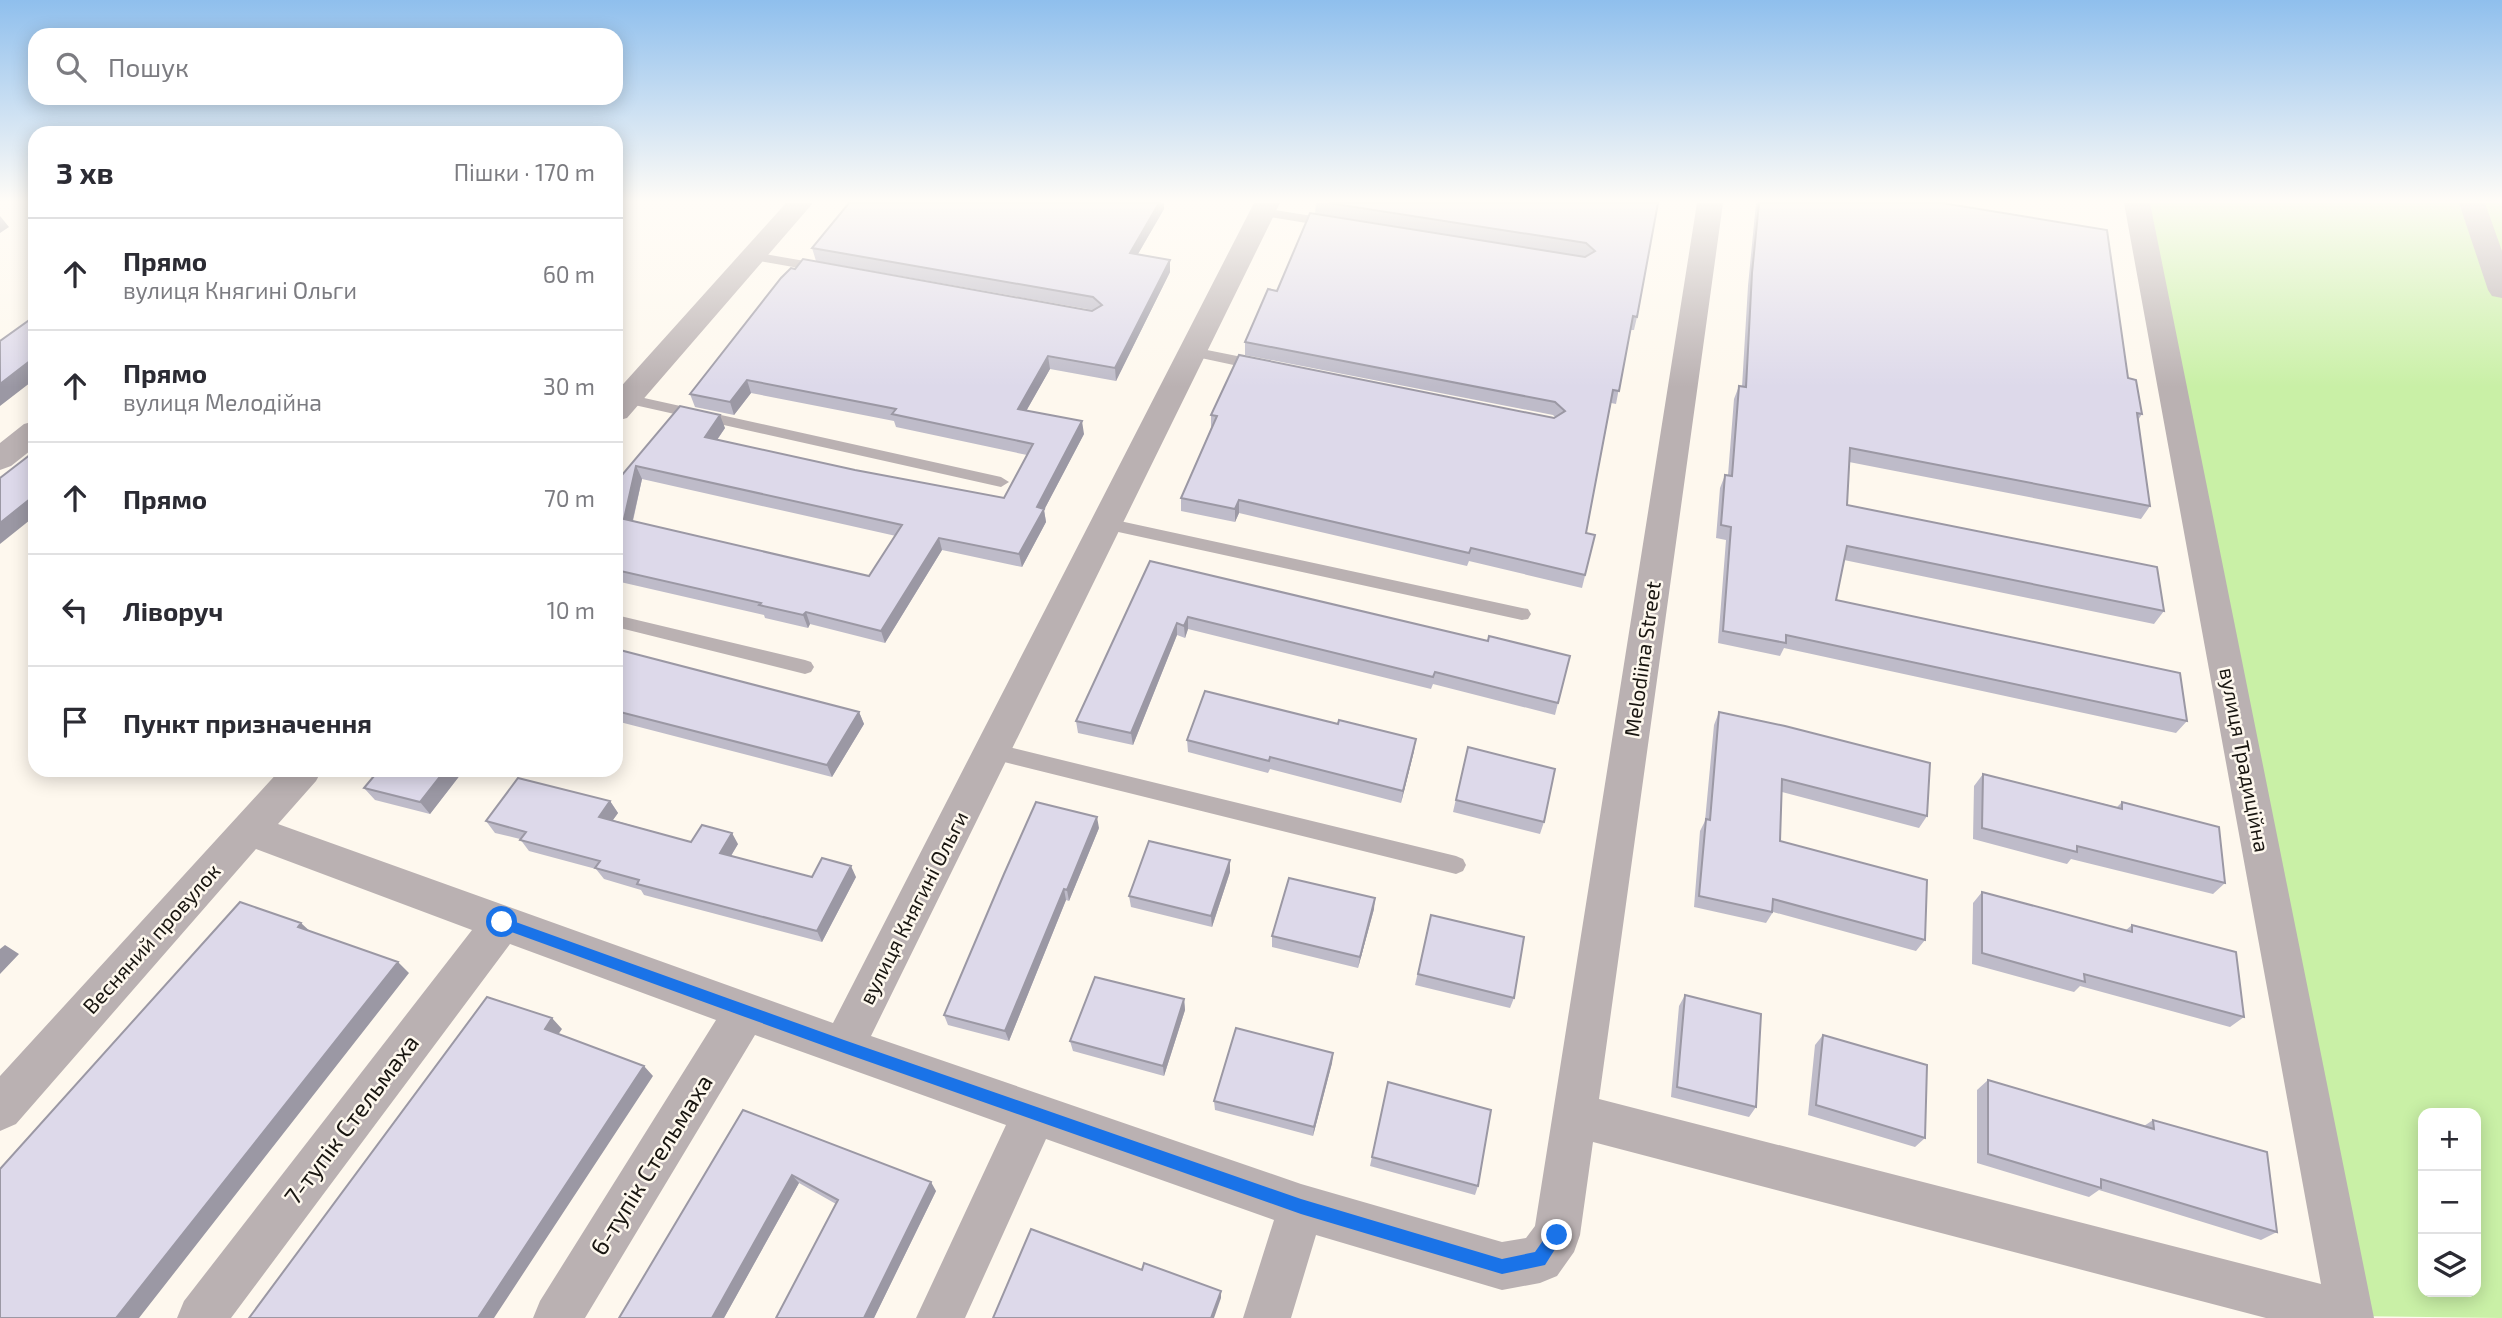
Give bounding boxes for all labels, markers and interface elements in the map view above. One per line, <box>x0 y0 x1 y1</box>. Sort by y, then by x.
search box <box>28 28 623 105</box>
icon: search <box>52 48 90 86</box>
text: Пошук <box>108 51 189 82</box>
text: 3 хв <box>56 154 114 190</box>
text: Пішки · 170 m <box>454 158 595 186</box>
text: Прямо <box>123 245 207 276</box>
icon: ahead <box>56 255 94 293</box>
text: 60 m <box>543 260 595 288</box>
text: вулиця Княгині Ольги <box>123 276 357 304</box>
text: Прямо <box>123 357 207 388</box>
icon: ahead <box>56 367 94 405</box>
text: 30 m <box>543 372 595 400</box>
text: вулиця Мелодійна <box>123 388 322 416</box>
icon: ahead <box>56 479 94 517</box>
text: Прямо <box>123 483 207 514</box>
text: 70 m <box>544 484 595 512</box>
street label: Melodiina Street <box>1618 579 1665 738</box>
icon: left <box>56 591 94 629</box>
text: Ліворуч <box>123 595 223 626</box>
text: 10 m <box>547 596 595 624</box>
street label: вулиця Традиційна <box>2214 665 2276 854</box>
icon: arrive <box>56 703 94 741</box>
text: Пункт призначення <box>123 707 372 738</box>
street label: вулиця Княгині Ольги <box>853 806 973 1009</box>
street label: Весняний провулок <box>77 858 226 1019</box>
route start <box>486 906 517 937</box>
street label: 7-тупік Стельмаха <box>277 1028 425 1210</box>
street label: 6-тупік Стельмаха <box>583 1069 719 1260</box>
map controls <box>2418 1108 2481 1297</box>
button: + <box>2418 1108 2481 1171</box>
button: − <box>2418 1171 2481 1234</box>
route end <box>1541 1219 1572 1250</box>
button: layers <box>2418 1234 2481 1297</box>

